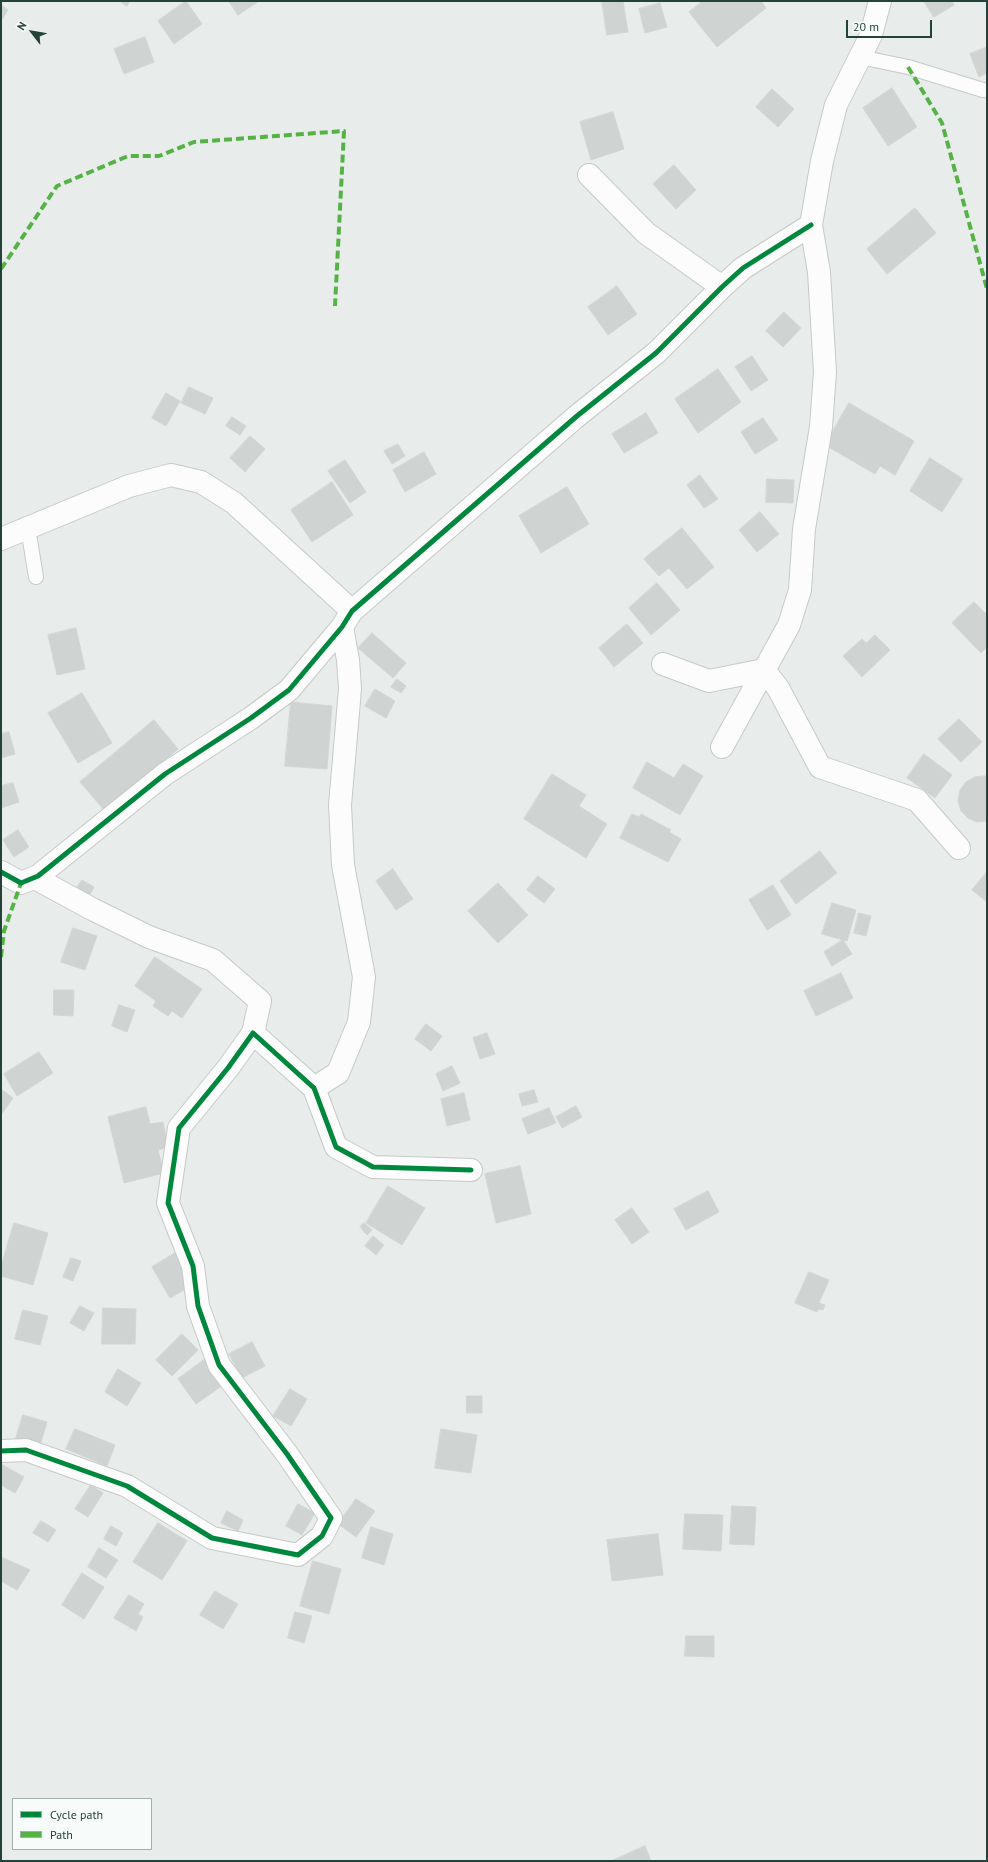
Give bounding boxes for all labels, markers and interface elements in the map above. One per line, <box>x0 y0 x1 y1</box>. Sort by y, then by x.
north arrow <box>12 12 52 52</box>
scale bar <box>848 12 934 38</box>
text: N <box>14 19 30 33</box>
text: 20 m <box>853 19 879 34</box>
legend <box>12 1798 152 1850</box>
text: Cycle path <box>50 1807 103 1822</box>
text: Path <box>50 1827 73 1842</box>

